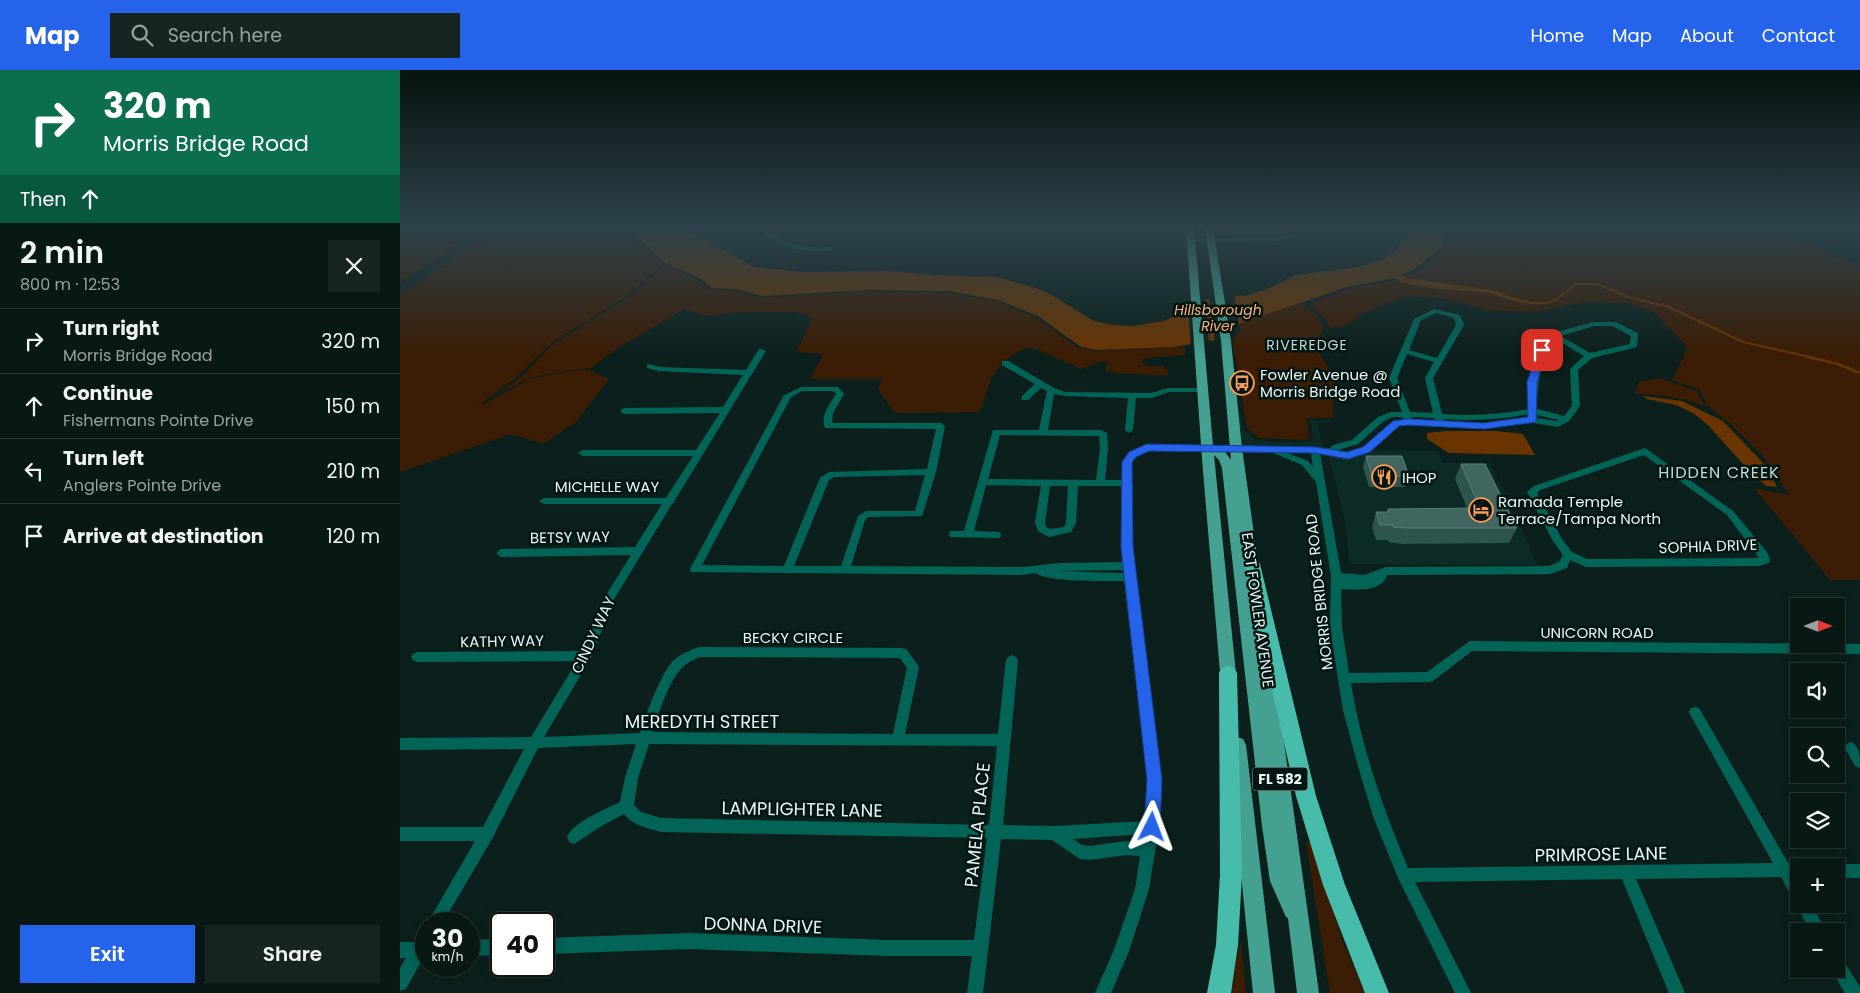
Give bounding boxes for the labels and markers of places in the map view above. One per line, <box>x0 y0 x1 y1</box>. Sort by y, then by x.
pin <box>1521 329 1563 371</box>
place label: Fowler Avenue @ Morris Bridge Road <box>1260 364 1400 402</box>
bus stop icon: Fowler Avenue @ Morris Bridge Road <box>1229 370 1255 396</box>
restaurant icon: IHOP <box>1371 464 1397 490</box>
place label: IHOP <box>1402 467 1437 488</box>
place label: Ramada Temple Terrace/Tampa North <box>1498 491 1661 529</box>
hotel icon: Ramada Temple Terrace/Tampa North <box>1468 497 1494 523</box>

